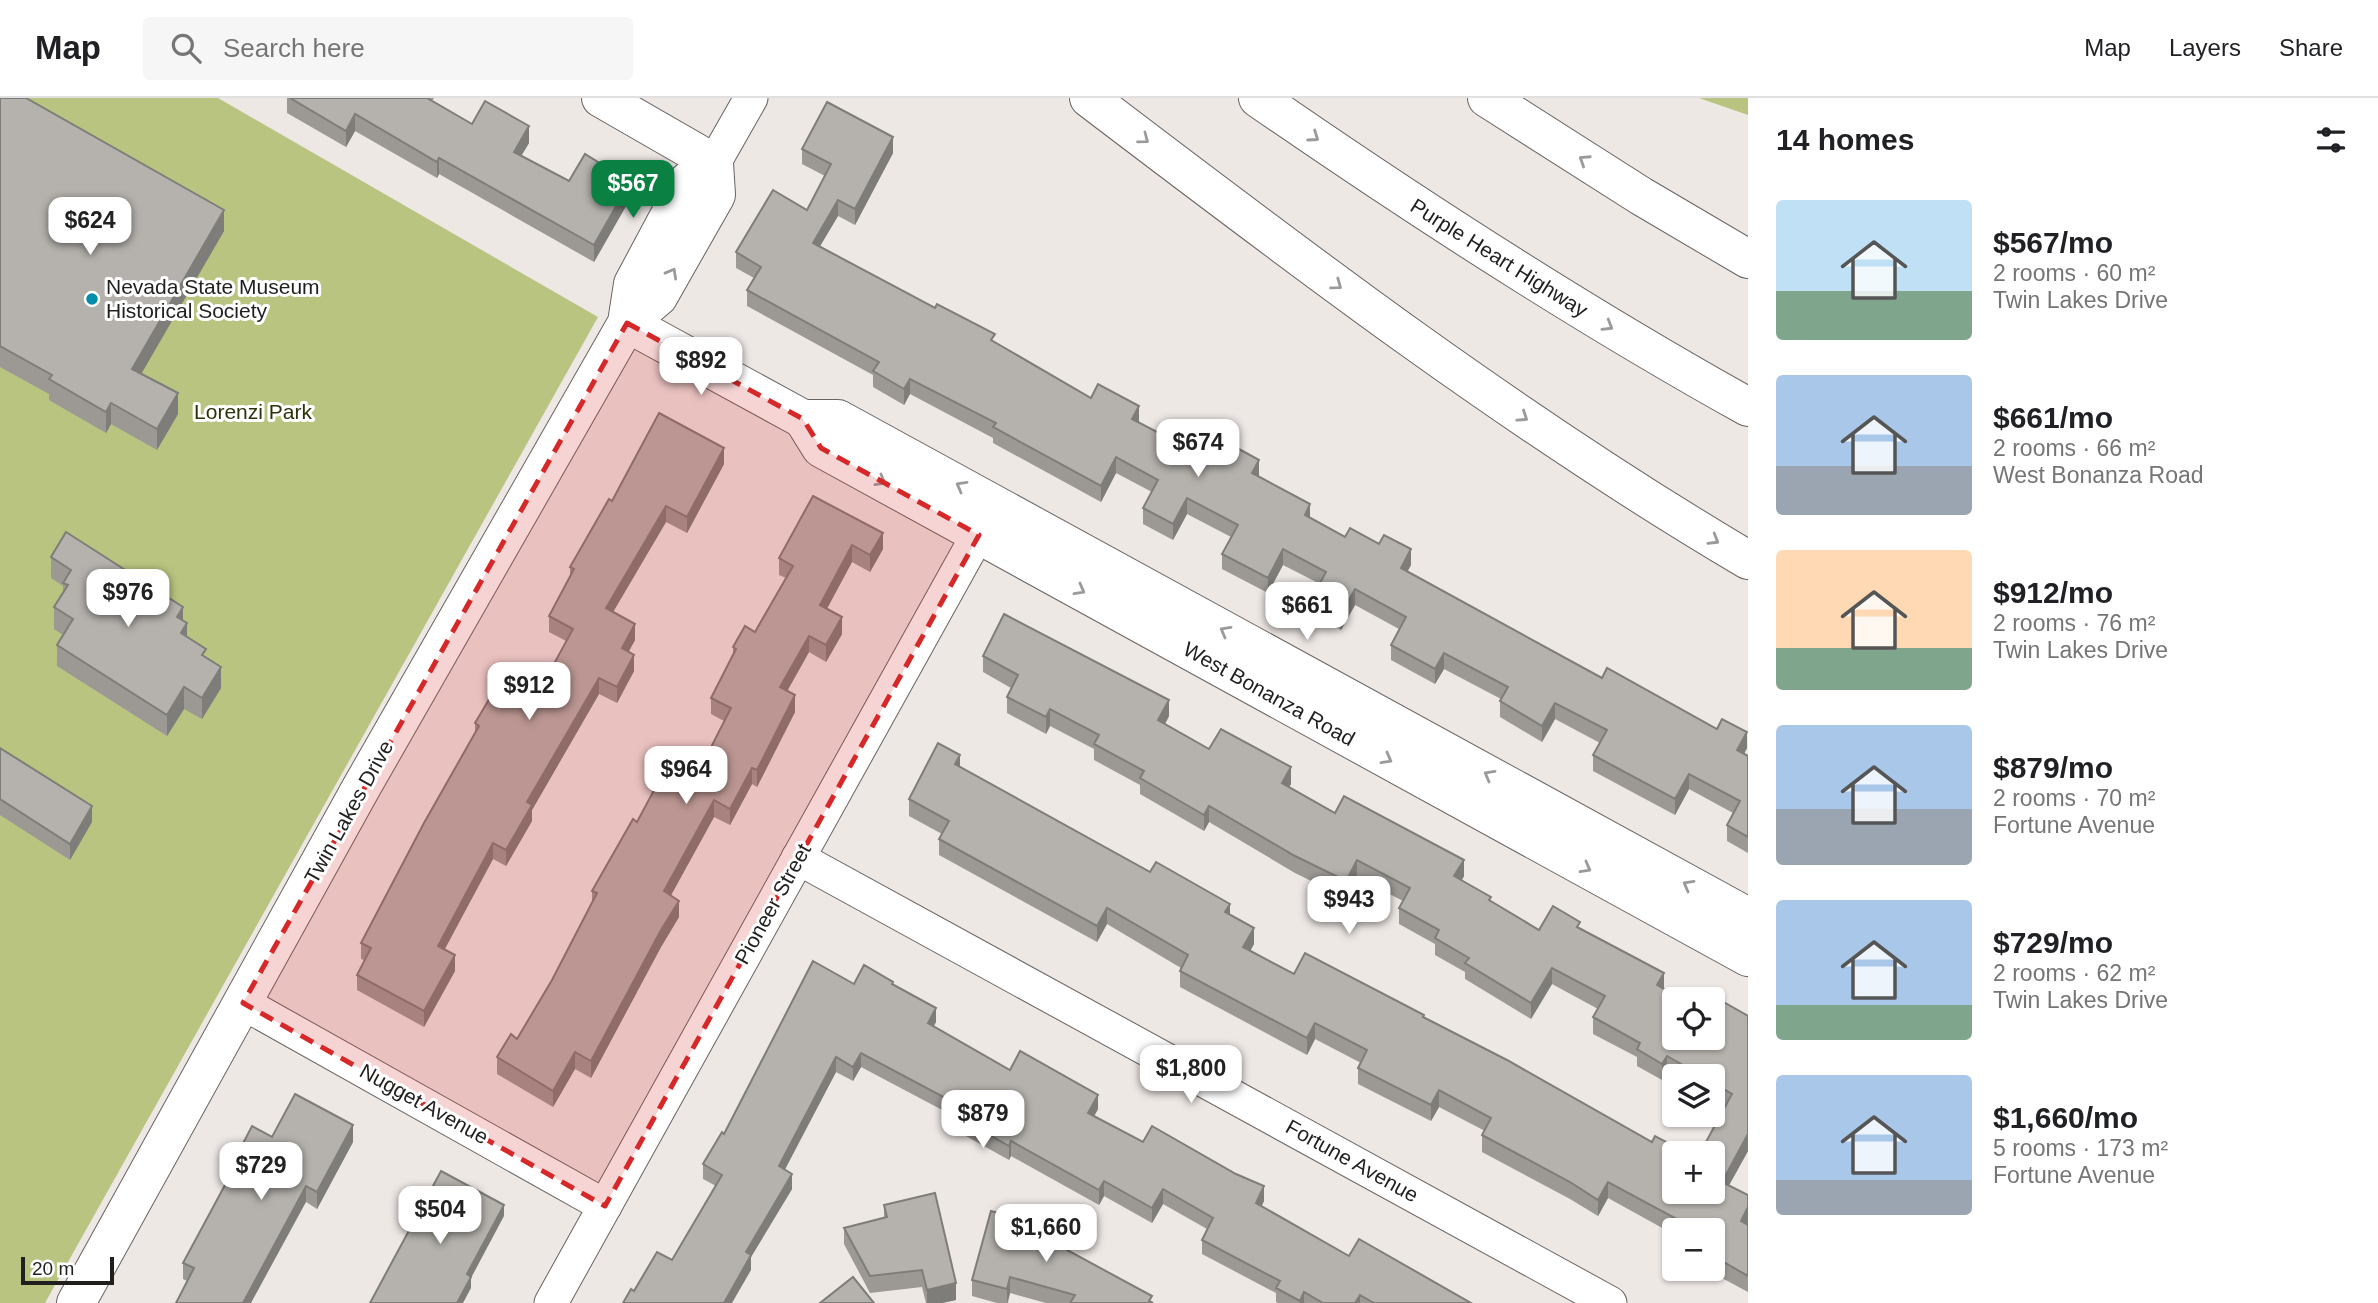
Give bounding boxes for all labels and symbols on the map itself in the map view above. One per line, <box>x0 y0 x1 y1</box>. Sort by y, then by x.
one-way arrow <box>1306 129 1319 141</box>
one-way arrow <box>1136 131 1148 144</box>
one-way arrow <box>1578 155 1591 168</box>
pin: $567 <box>592 160 674 220</box>
street label: Purple Heart Highway <box>1407 194 1592 322</box>
pin: $624 <box>49 198 131 257</box>
one-way arrow <box>664 268 677 281</box>
place label: Nevada State Museum Historical Society <box>106 275 320 322</box>
one-way arrow <box>1330 277 1342 289</box>
marker: Nevada State Museum Historical Society <box>84 291 100 307</box>
one-way arrow <box>1601 318 1614 331</box>
pin: $892 <box>660 338 742 397</box>
park label: Lorenzi Park <box>194 400 312 423</box>
one-way arrow <box>1515 409 1528 421</box>
pin: $674 <box>1157 420 1239 479</box>
one-way arrow <box>873 473 886 486</box>
one-way arrow <box>955 481 968 494</box>
one-way arrow <box>1707 531 1720 544</box>
pin: $976 <box>87 570 169 629</box>
one-way arrow <box>1073 582 1085 596</box>
pin: $661 <box>1266 582 1348 642</box>
one-way arrow <box>1219 625 1232 639</box>
street label: West Bonanza Road <box>1180 637 1359 750</box>
pin: $912 <box>488 662 570 722</box>
street label: Twin Lakes Drive <box>300 736 397 887</box>
pin: $964 <box>645 746 727 806</box>
one-way arrow <box>1380 751 1392 764</box>
one-way arrow <box>1483 770 1496 783</box>
street label: Pioneer Street <box>730 839 815 968</box>
one-way arrow <box>1579 860 1592 873</box>
pin: $943 <box>1308 876 1390 936</box>
one-way arrow <box>1683 879 1695 893</box>
pin: $1,800 <box>1134 1046 1248 1105</box>
street label: Nugget Avenue <box>356 1059 492 1148</box>
pin: $879 <box>942 1090 1024 1150</box>
street label: Fortune Avenue <box>1282 1115 1422 1206</box>
pin: $729 <box>220 1142 302 1202</box>
pin: $504 <box>399 1186 481 1246</box>
pin: $1,660 <box>989 1204 1103 1264</box>
scale bar <box>21 1254 114 1286</box>

